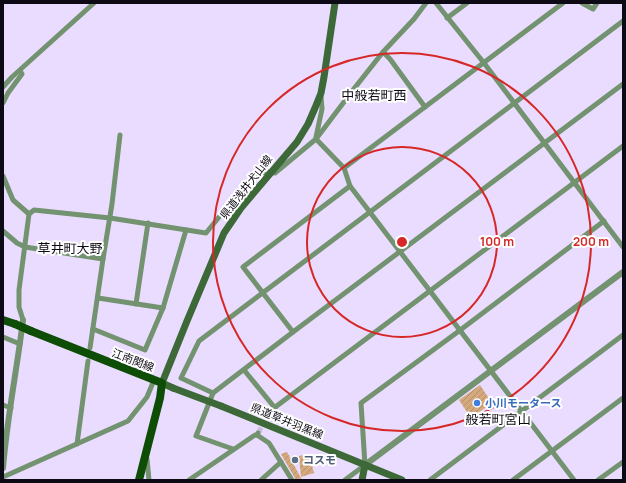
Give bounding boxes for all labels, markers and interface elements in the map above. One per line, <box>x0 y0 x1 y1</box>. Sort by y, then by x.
district label: 中般若町西 <box>341 86 407 104</box>
street label: 県道浅井犬山線 <box>216 152 275 222</box>
text: 100 m <box>480 233 514 250</box>
text: 200 m <box>573 233 609 250</box>
centre of rings <box>395 235 409 249</box>
district label: 草井町大野 <box>37 239 103 257</box>
street label: 江南関線 <box>110 345 156 374</box>
place label: 小川モータース <box>485 395 561 410</box>
marker: 小川モータース <box>472 398 482 408</box>
street label: 県道草井羽黒線 <box>249 399 326 442</box>
district label: 般若町宮山 <box>465 410 531 428</box>
place label: コスモ <box>303 452 336 467</box>
marker: コスモ <box>290 455 300 465</box>

